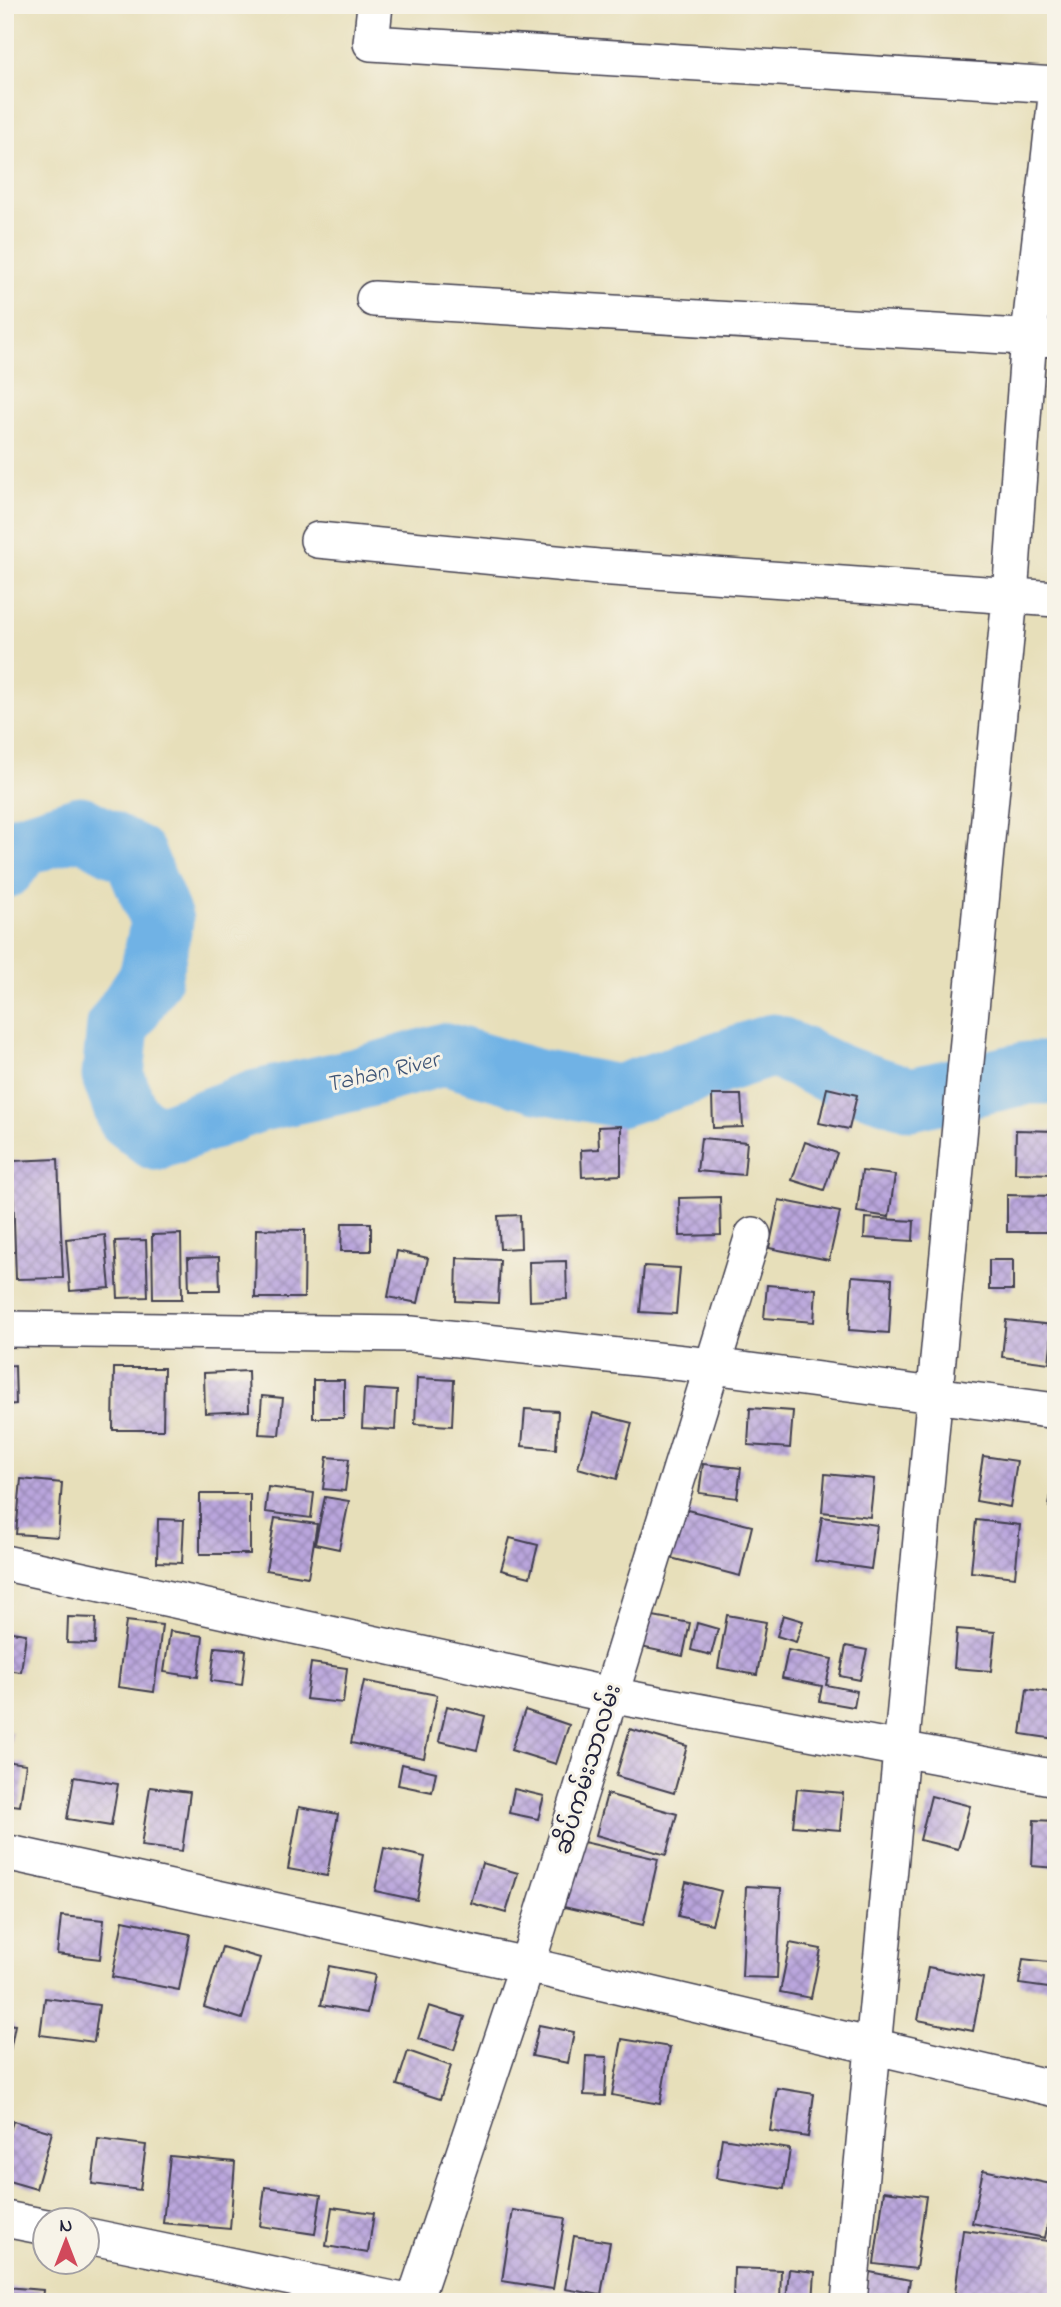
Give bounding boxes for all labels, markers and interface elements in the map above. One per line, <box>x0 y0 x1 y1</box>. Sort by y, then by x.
water label: Tahan River <box>323 1043 445 1103</box>
street label: ဆိပ်ကမ်းသာလမ်း <box>546 1680 631 1859</box>
north arrow <box>32 2206 102 2276</box>
text: N <box>60 2213 73 2240</box>

